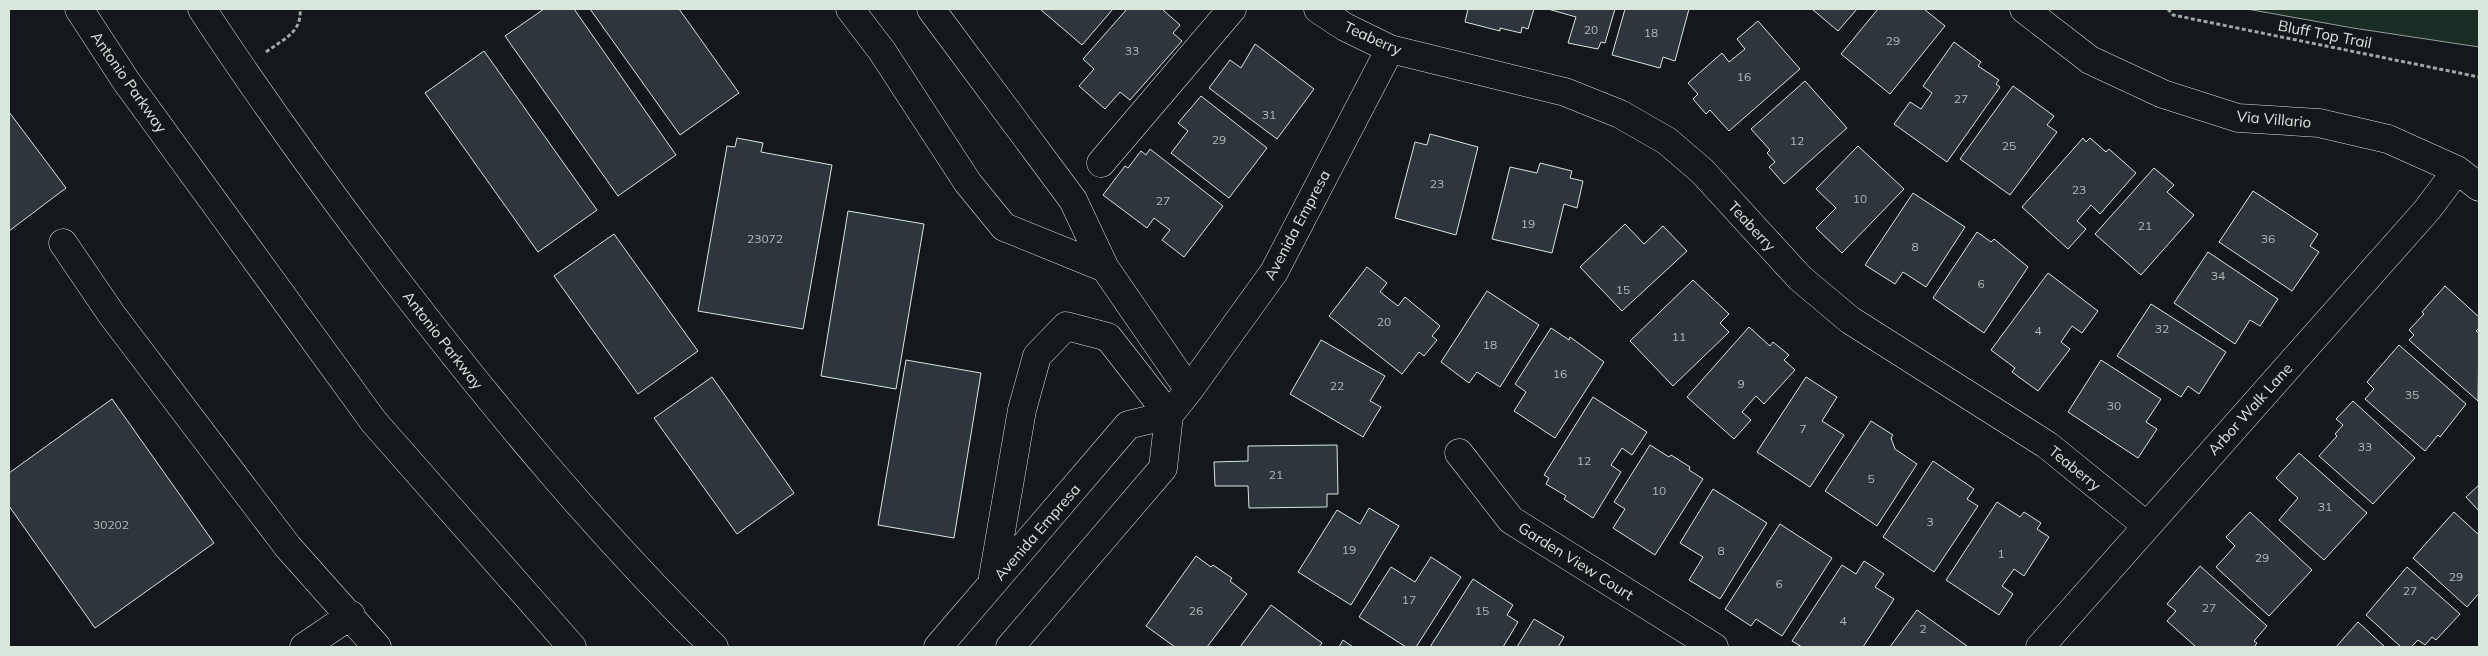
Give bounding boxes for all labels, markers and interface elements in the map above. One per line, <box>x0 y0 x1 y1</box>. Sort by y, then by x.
street label: Bluff Top Trail <box>2277 16 2373 52</box>
street label: Teaberry <box>1341 17 1405 59</box>
house number: 20 <box>1584 22 1598 37</box>
house number: 18 <box>1644 25 1658 40</box>
street label: Antonio Parkway <box>87 28 171 136</box>
house number: 29 <box>1886 33 1900 48</box>
house number: 33 <box>1125 43 1139 58</box>
house number: 16 <box>1737 69 1751 84</box>
house number: 27 <box>1954 91 1968 106</box>
street label: Via Villario <box>2236 106 2312 132</box>
house number: 31 <box>1262 107 1276 122</box>
house number: 29 <box>1212 132 1226 147</box>
house number: 12 <box>1790 133 1804 148</box>
house number: 25 <box>2002 138 2016 153</box>
street label: Avenida Empresa <box>1260 167 1334 283</box>
house number: 23 <box>1430 176 1444 191</box>
house number: 23 <box>2072 182 2086 197</box>
house number: 10 <box>1853 191 1867 206</box>
house number: 27 <box>1156 193 1170 208</box>
street label: Teaberry <box>1724 197 1780 255</box>
house number: 19 <box>1521 216 1535 231</box>
house number: 21 <box>2138 218 2152 233</box>
house number: 23072 <box>747 231 783 246</box>
house number: 36 <box>2261 231 2275 246</box>
house number: 8 <box>1911 239 1919 254</box>
house number: 34 <box>2211 268 2225 283</box>
house number: 6 <box>1977 276 1985 291</box>
house number: 15 <box>1616 282 1630 297</box>
street label: Antonio Parkway <box>399 287 487 393</box>
house number: 20 <box>1377 314 1391 329</box>
house number: 32 <box>2155 321 2169 336</box>
house number: 4 <box>2034 323 2042 338</box>
house number: 11 <box>1672 329 1686 344</box>
house number: 18 <box>1483 337 1497 352</box>
street label: Arbor Walk Lane <box>2204 359 2296 459</box>
house number: 16 <box>1553 366 1567 381</box>
house number: 9 <box>1737 376 1745 391</box>
house number: 22 <box>1330 378 1344 393</box>
house number: 35 <box>2405 387 2419 402</box>
house number: 30 <box>2107 398 2121 413</box>
house number: 7 <box>1799 421 1807 436</box>
house number: 33 <box>2358 439 2372 454</box>
street label: Teaberry <box>2045 441 2105 495</box>
house number: 12 <box>1577 453 1591 468</box>
house number: 21 <box>1269 467 1283 482</box>
house number: 5 <box>1867 471 1875 486</box>
street label: Avenida Empresa <box>990 480 1084 584</box>
house number: 10 <box>1652 483 1666 498</box>
house number: 31 <box>2318 499 2332 514</box>
house number: 3 <box>1926 514 1934 529</box>
house number: 30202 <box>93 517 129 532</box>
street label: Garden View Court <box>1515 518 1637 604</box>
house number: 19 <box>1342 542 1356 557</box>
house number: 8 <box>1717 543 1725 558</box>
house number: 1 <box>1997 546 2005 561</box>
house number: 29 <box>2255 550 2269 565</box>
house number: 29 <box>2449 569 2463 584</box>
house number: 6 <box>1775 576 1783 591</box>
house number: 27 <box>2403 583 2417 598</box>
house number: 17 <box>1402 592 1416 607</box>
house number: 27 <box>2202 600 2216 615</box>
house number: 26 <box>1189 603 1203 618</box>
house number: 15 <box>1475 603 1489 618</box>
house number: 4 <box>1839 613 1847 628</box>
house number: 2 <box>1919 621 1927 636</box>

